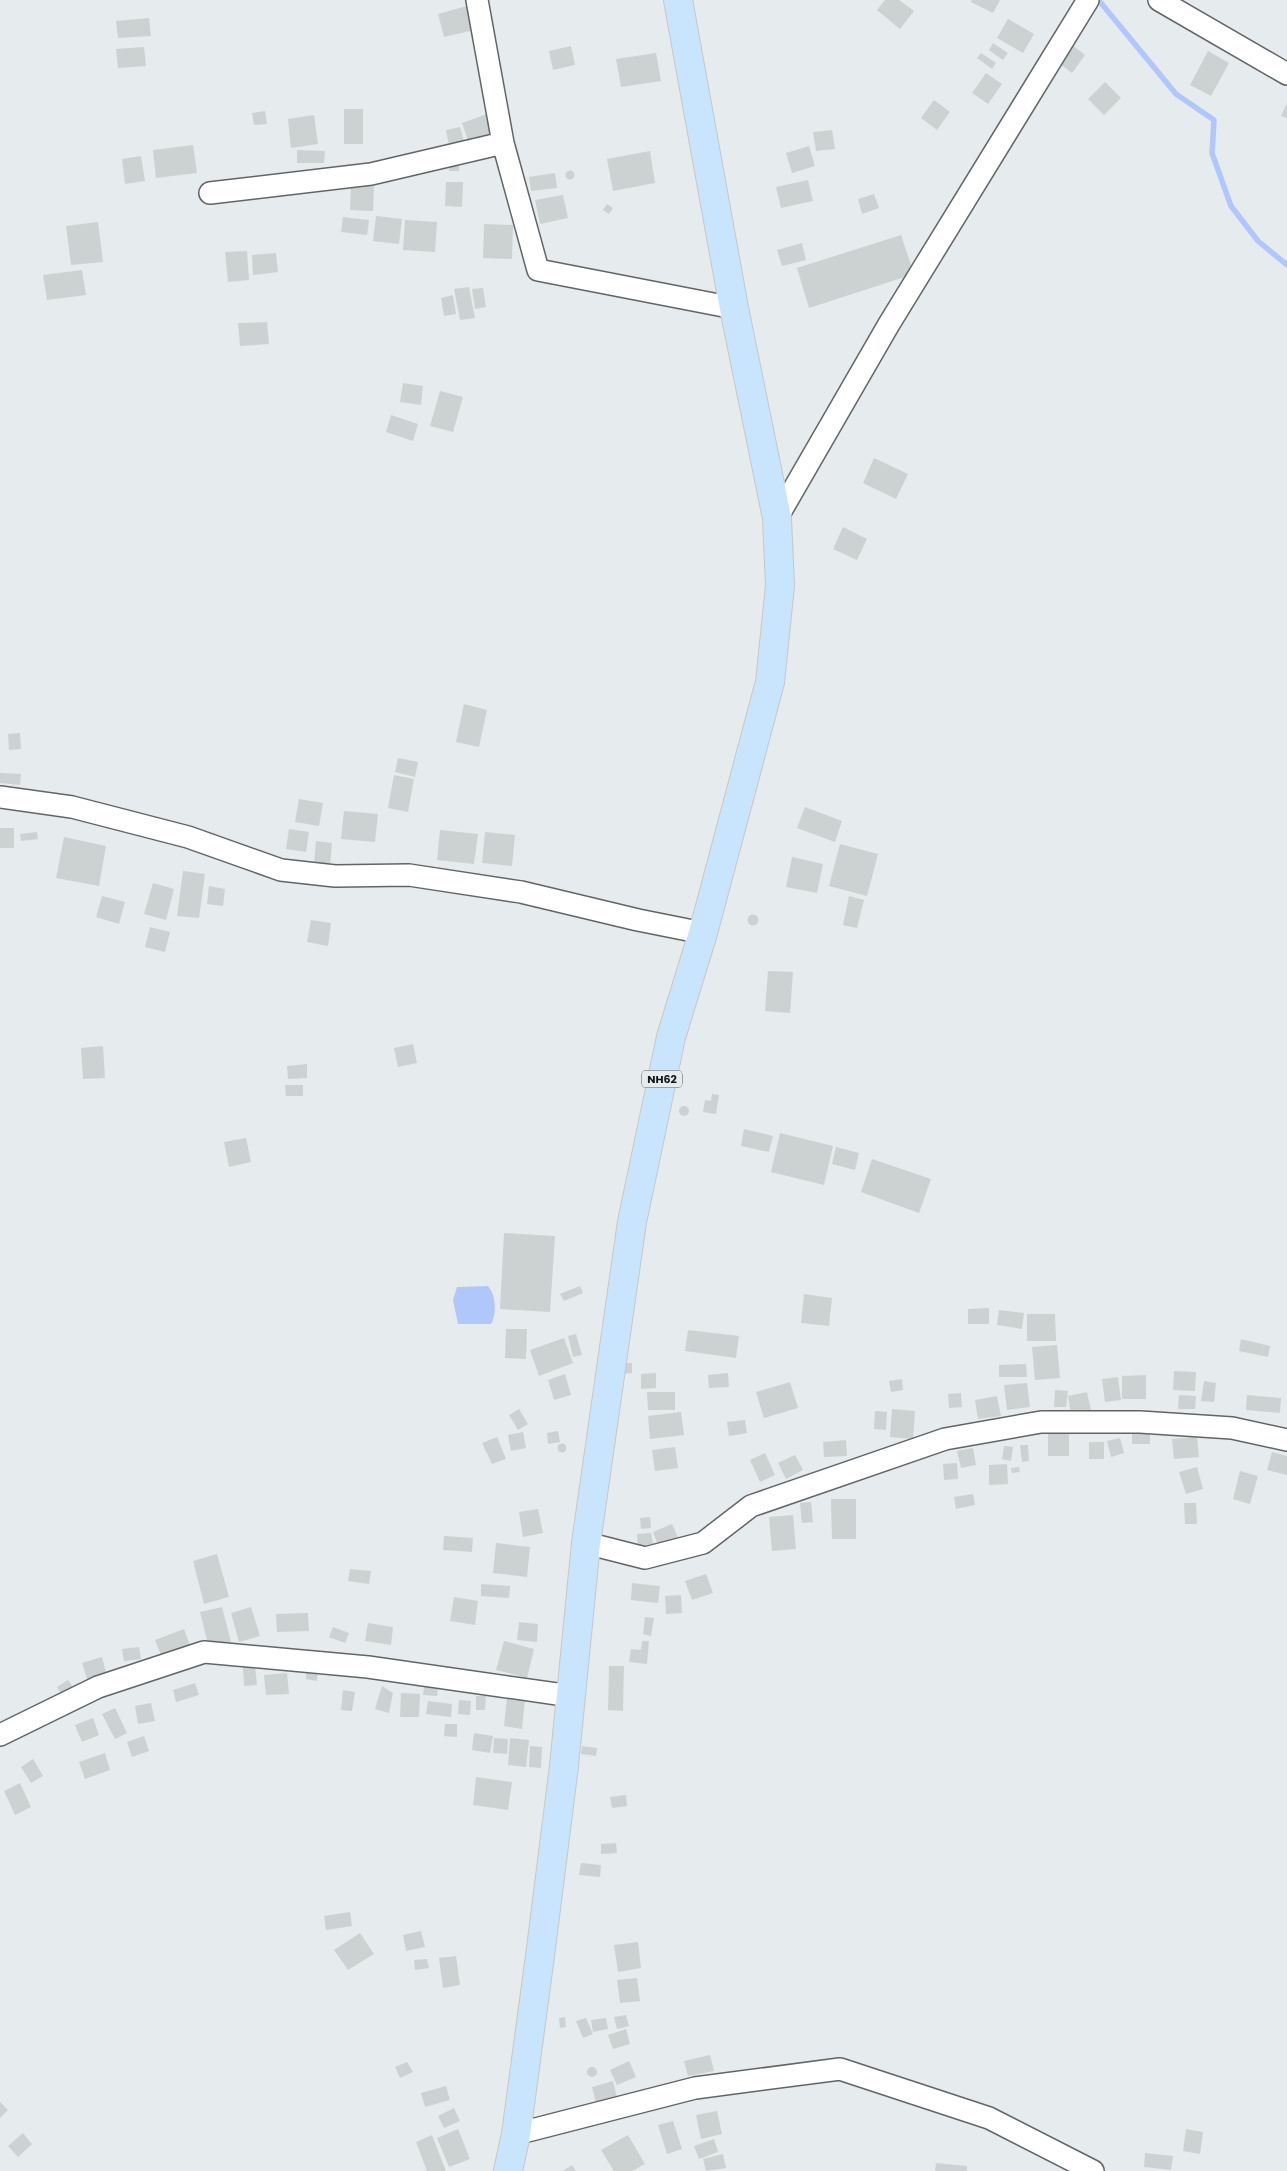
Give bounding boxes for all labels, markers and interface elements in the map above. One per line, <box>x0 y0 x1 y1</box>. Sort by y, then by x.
road number: NH62 <box>642 1070 682 1088</box>

